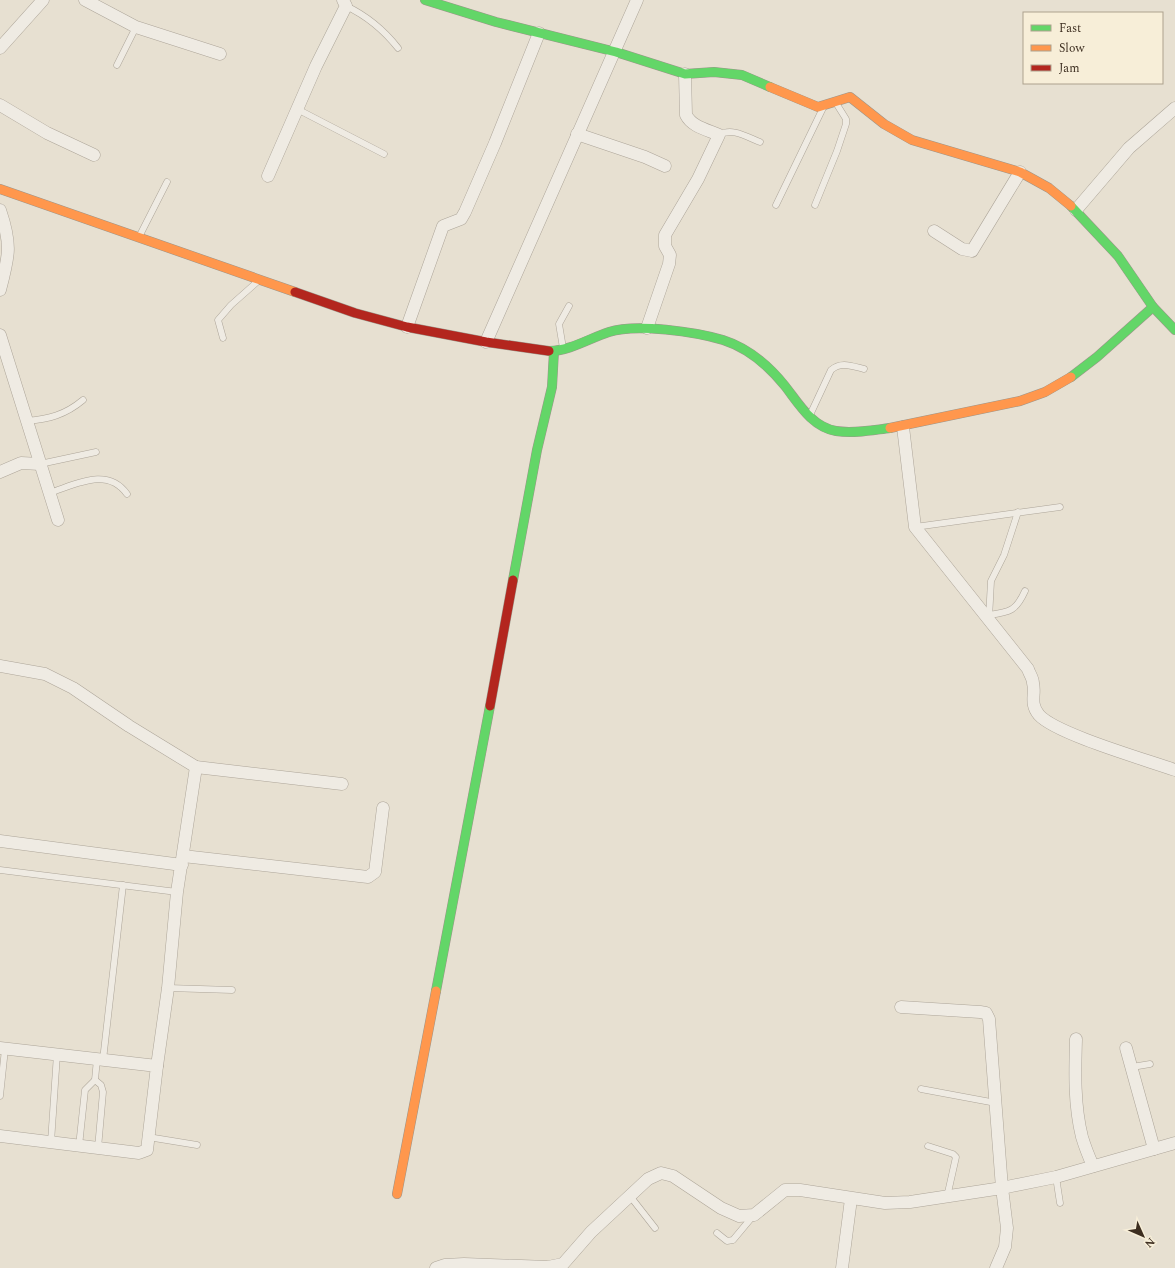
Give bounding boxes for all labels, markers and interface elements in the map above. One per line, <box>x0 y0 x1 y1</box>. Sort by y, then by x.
legend <box>1023 12 1163 84</box>
text: Fast <box>1059 19 1081 38</box>
text: Slow <box>1059 39 1085 58</box>
text: Jam <box>1059 59 1080 78</box>
north arrow <box>1123 1216 1163 1256</box>
text: N <box>1141 1234 1159 1252</box>

